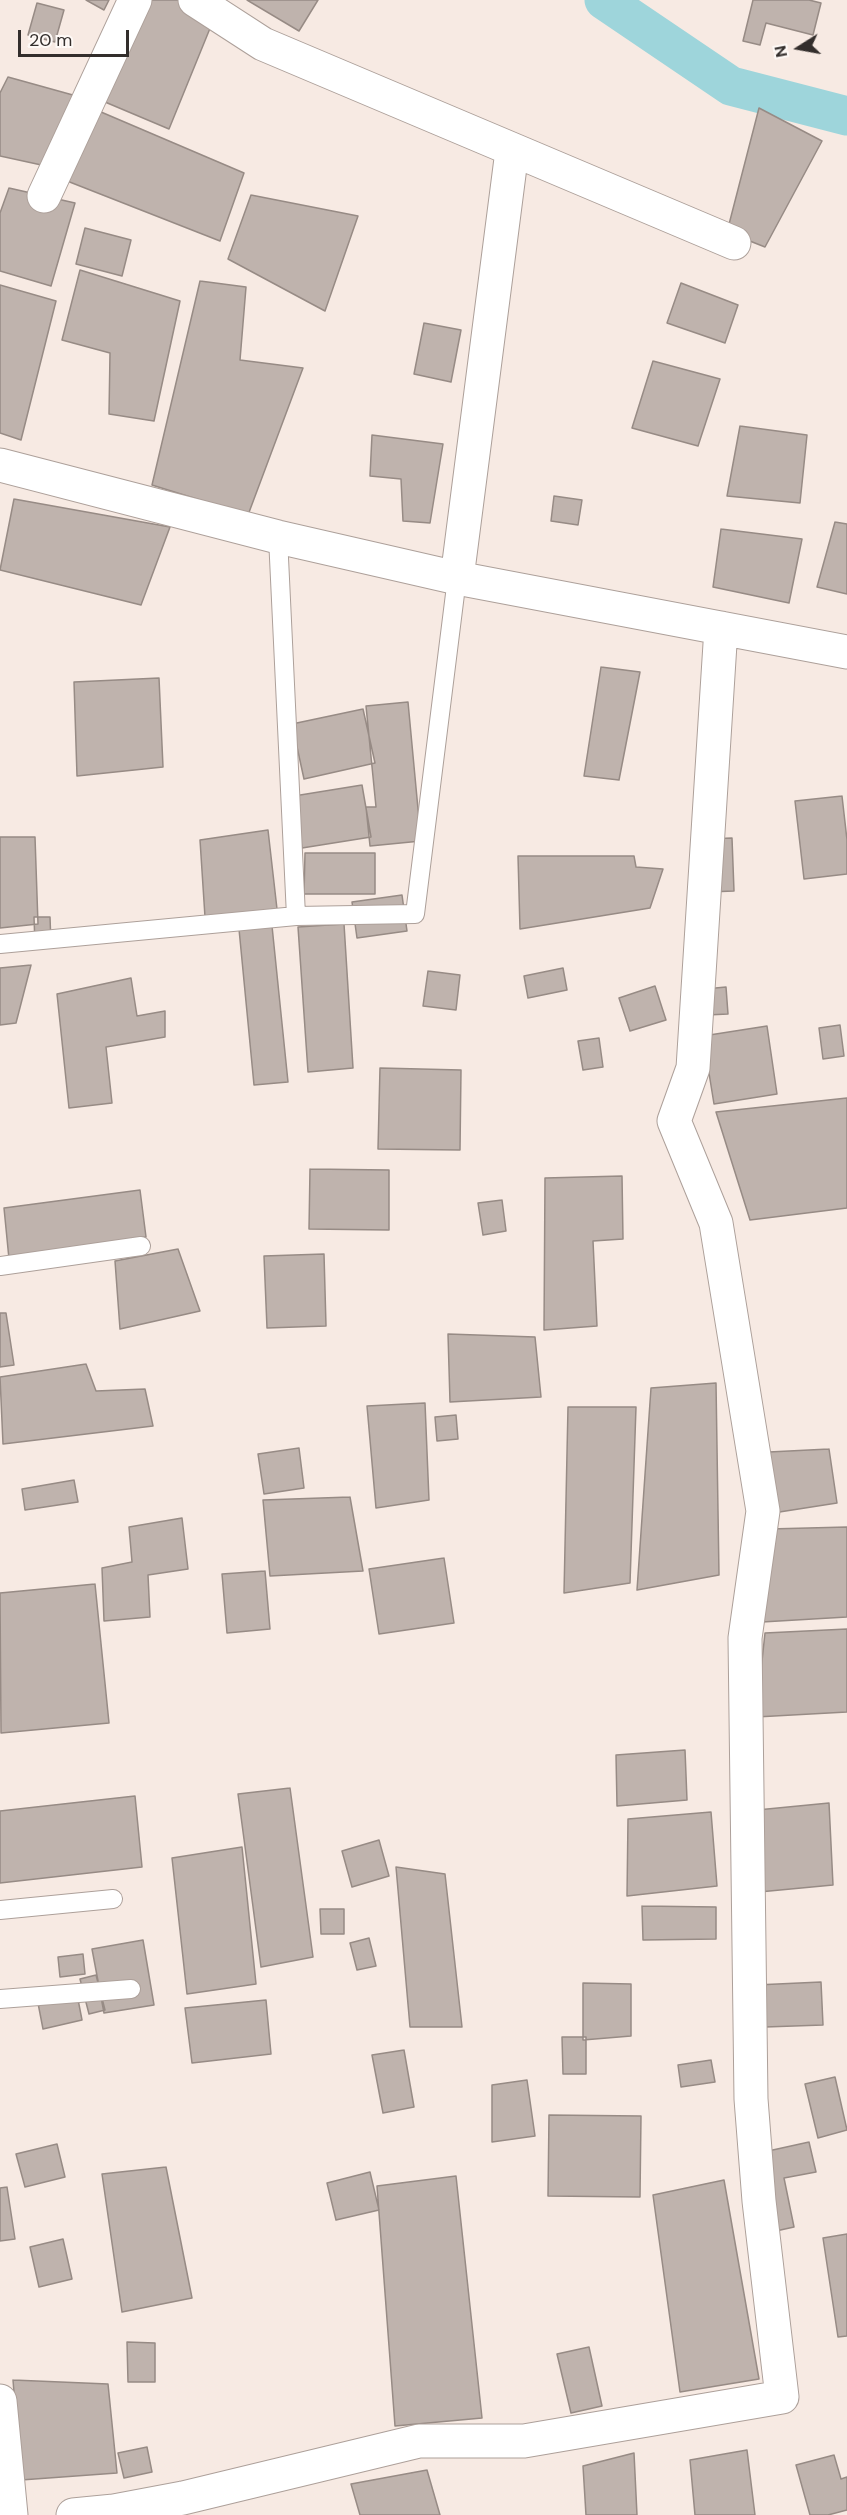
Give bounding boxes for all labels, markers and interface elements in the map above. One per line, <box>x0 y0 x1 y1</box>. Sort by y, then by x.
scale bar <box>21 18 132 56</box>
north arrow <box>769 18 829 78</box>
text: 20 m <box>29 28 72 52</box>
text: N <box>769 44 792 59</box>

